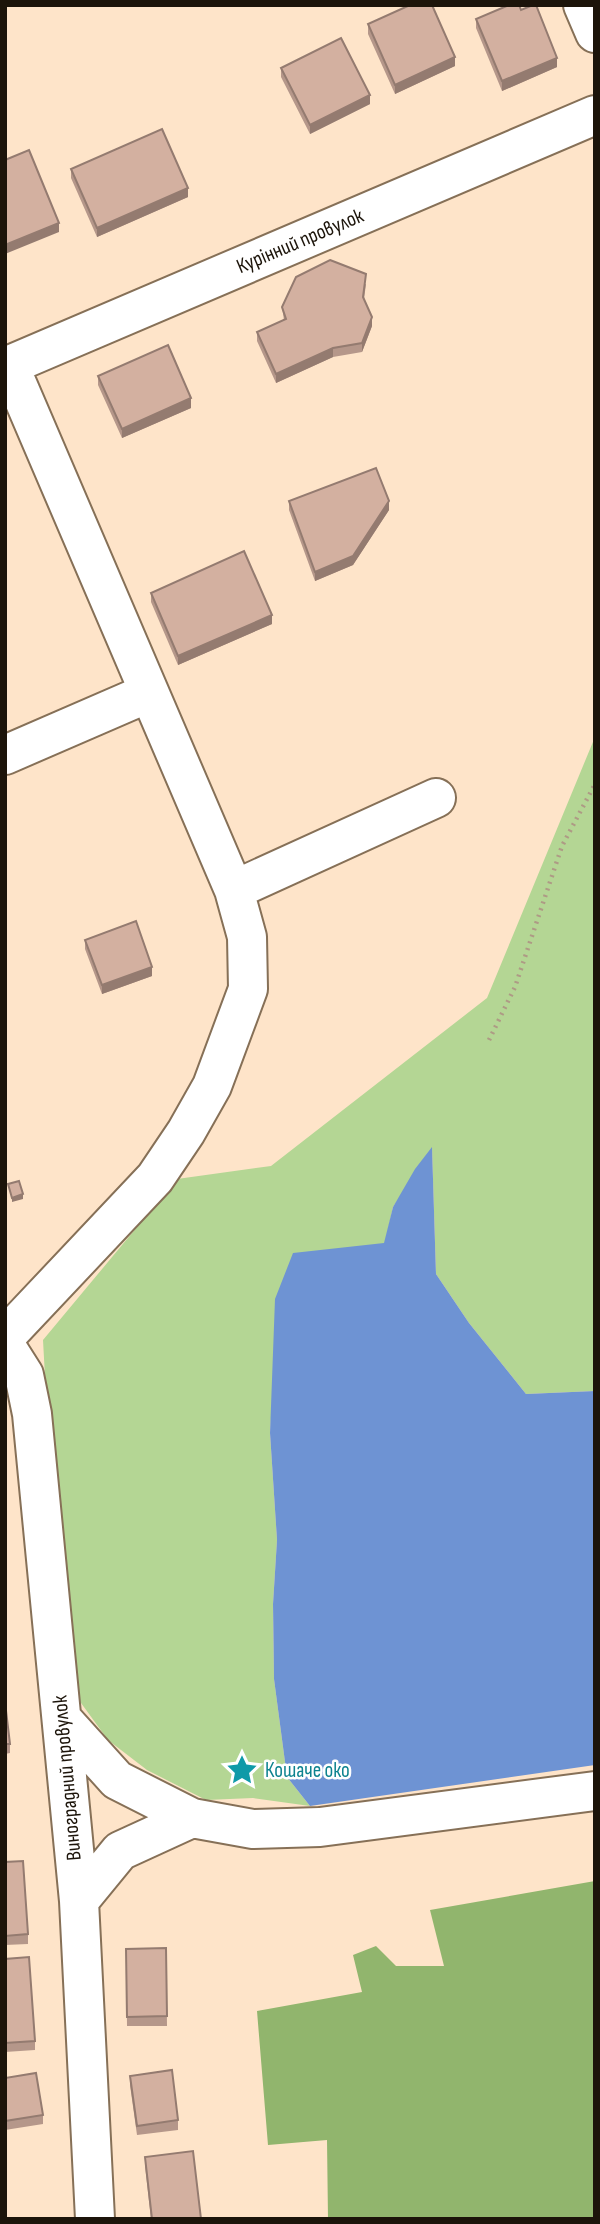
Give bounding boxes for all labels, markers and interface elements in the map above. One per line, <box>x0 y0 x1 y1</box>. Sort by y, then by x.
street label: Курінний провулок <box>233 203 367 279</box>
street label: Виноградний провулок <box>47 1694 87 1862</box>
place icon: Кошаче око <box>225 1753 259 1787</box>
place label: Кошаче око <box>265 1758 350 1783</box>

